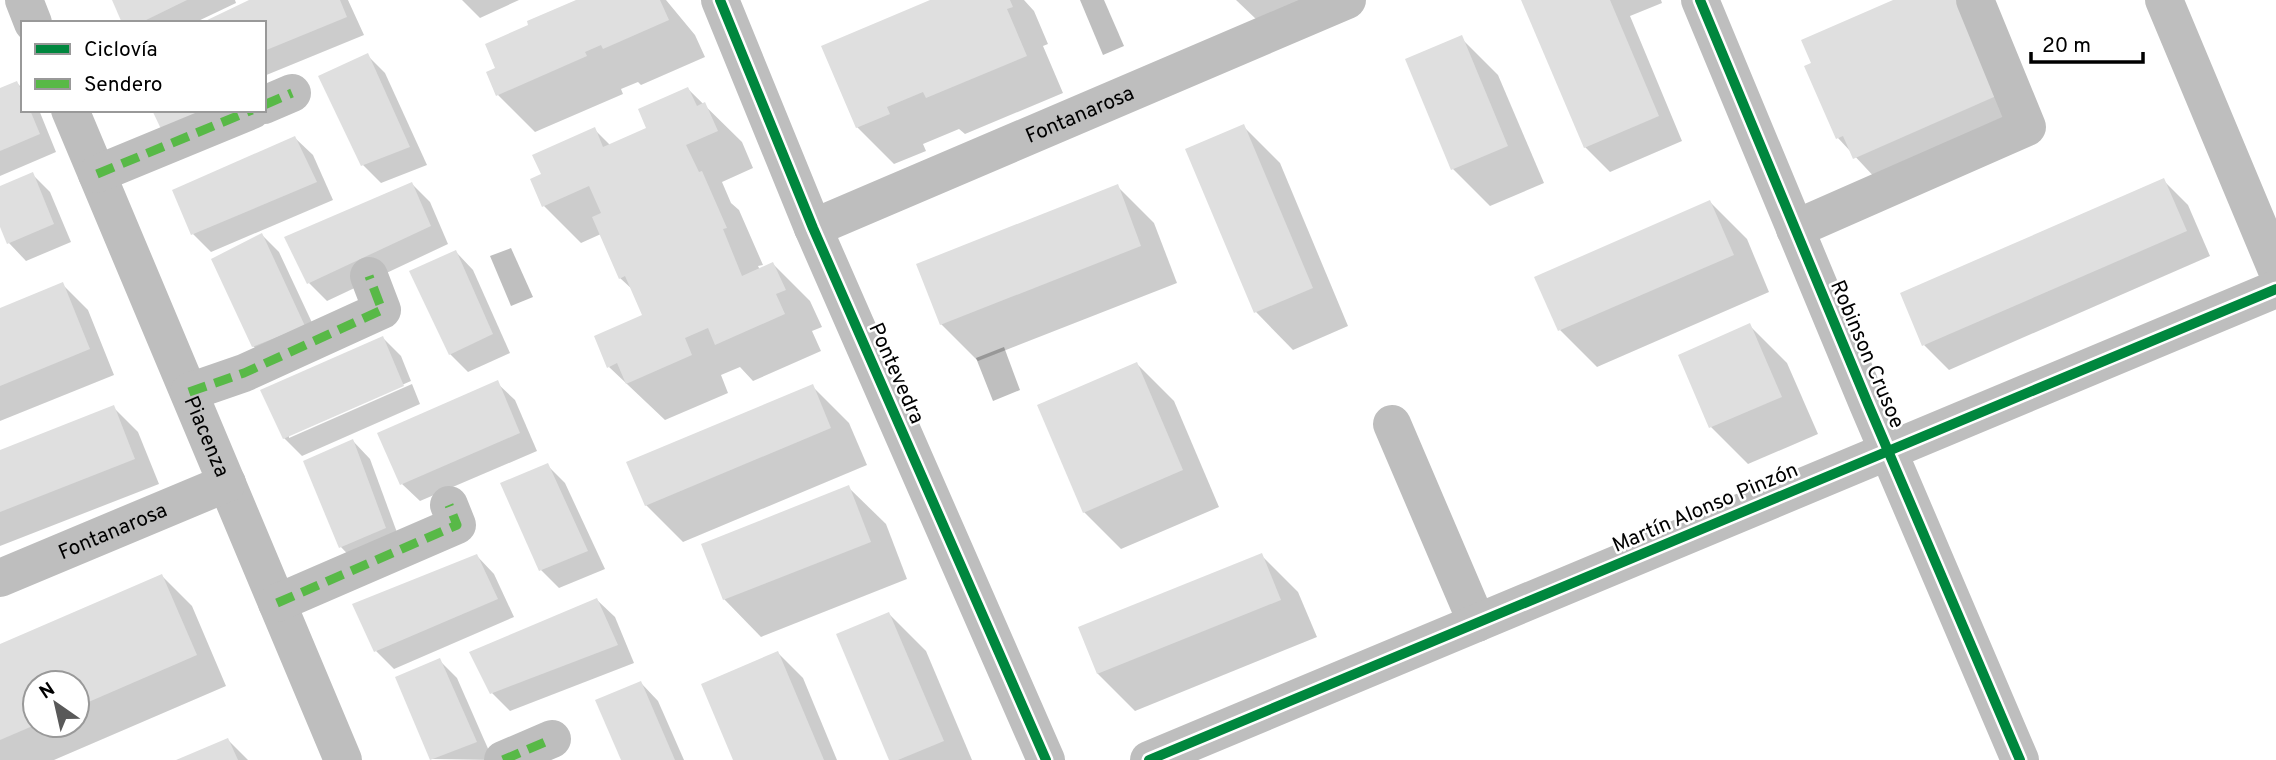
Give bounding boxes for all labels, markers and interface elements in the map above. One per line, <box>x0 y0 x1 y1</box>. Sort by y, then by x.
legend <box>21 21 266 112</box>
scale bar <box>2031 21 2143 65</box>
text: 20 m <box>2042 33 2091 60</box>
text: Ciclovía <box>84 37 158 64</box>
text: Sendero <box>84 72 163 99</box>
street label: Fontanarosa <box>1022 80 1139 151</box>
street label: Robinson Crusoe <box>1823 276 1910 433</box>
street label: Pontevedra <box>861 319 930 428</box>
street label: Piacenza <box>177 392 235 482</box>
street label: Martín Alonso Pinzón <box>1609 457 1802 560</box>
street label: Fontanarosa <box>55 498 172 567</box>
north arrow <box>21 669 91 739</box>
text: N <box>35 678 60 705</box>

